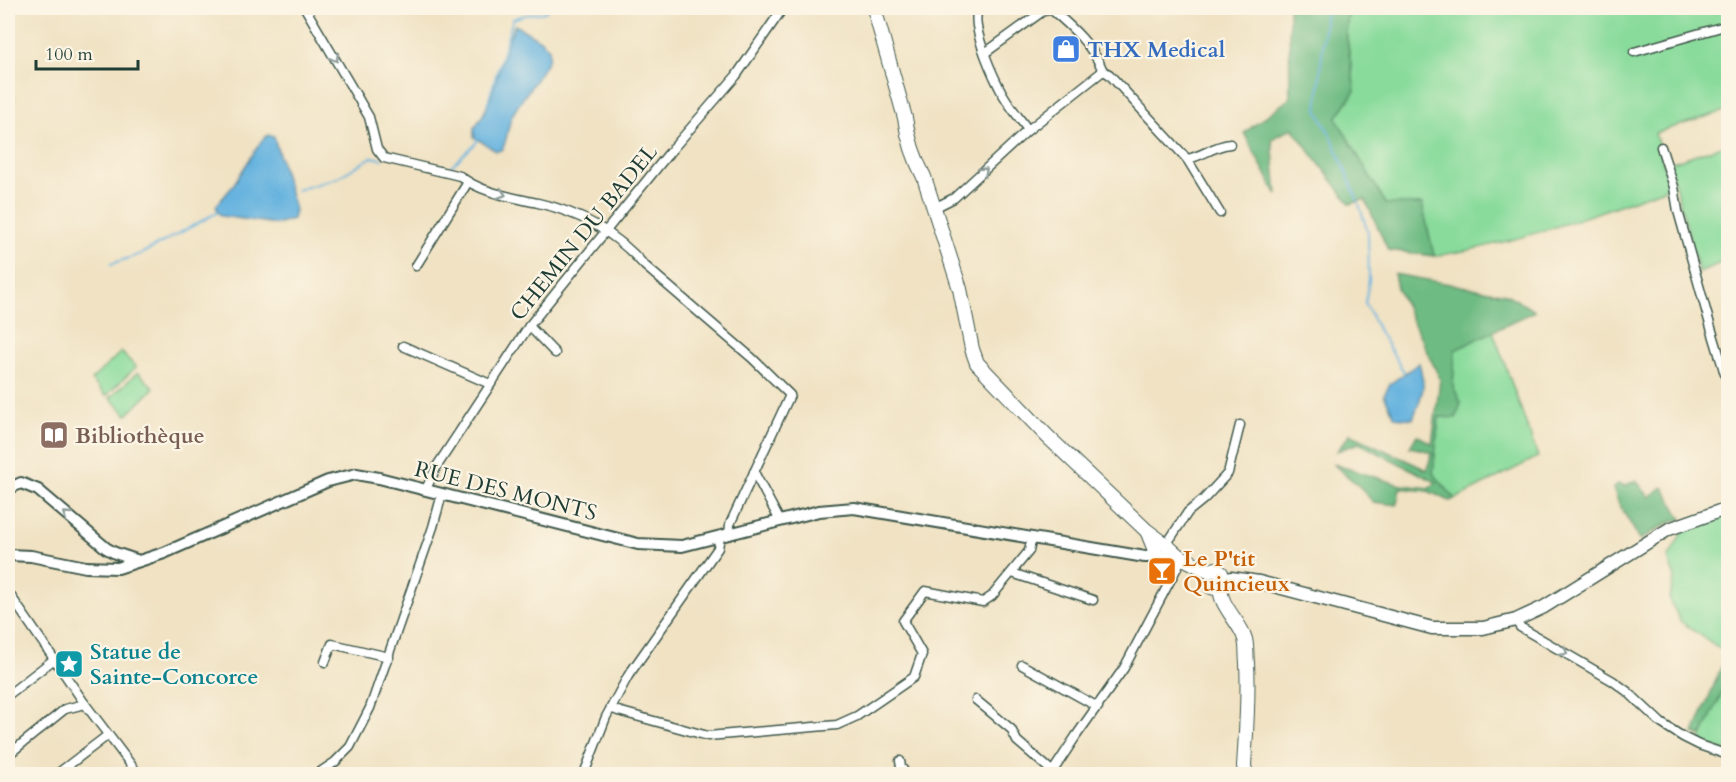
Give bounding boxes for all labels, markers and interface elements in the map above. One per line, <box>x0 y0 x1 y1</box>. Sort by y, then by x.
scale bar <box>36 33 138 71</box>
shop icon: THX Medical <box>1050 33 1082 65</box>
place label: THX Medical <box>1087 35 1226 65</box>
text: 100 m <box>45 42 93 67</box>
one-way arrow <box>328 52 339 62</box>
street label: CHEMIN DU BADEL <box>503 138 665 327</box>
one-way arrow <box>977 167 988 178</box>
one-way arrow <box>496 187 507 199</box>
library icon: Bibliothèque <box>38 419 70 451</box>
place label: Bibliothèque <box>75 421 205 451</box>
street label: RUE DES MONTS <box>412 454 600 528</box>
one-way arrow <box>63 511 74 522</box>
place label: Le P'tit Quincieux <box>1183 544 1290 599</box>
bar icon: Le P'tit Quincieux <box>1146 555 1178 587</box>
place label: Statue de Sainte-Concorce <box>90 637 258 692</box>
one-way arrow <box>1558 645 1568 656</box>
place icon: Statue de Sainte-Concorce <box>53 648 85 680</box>

